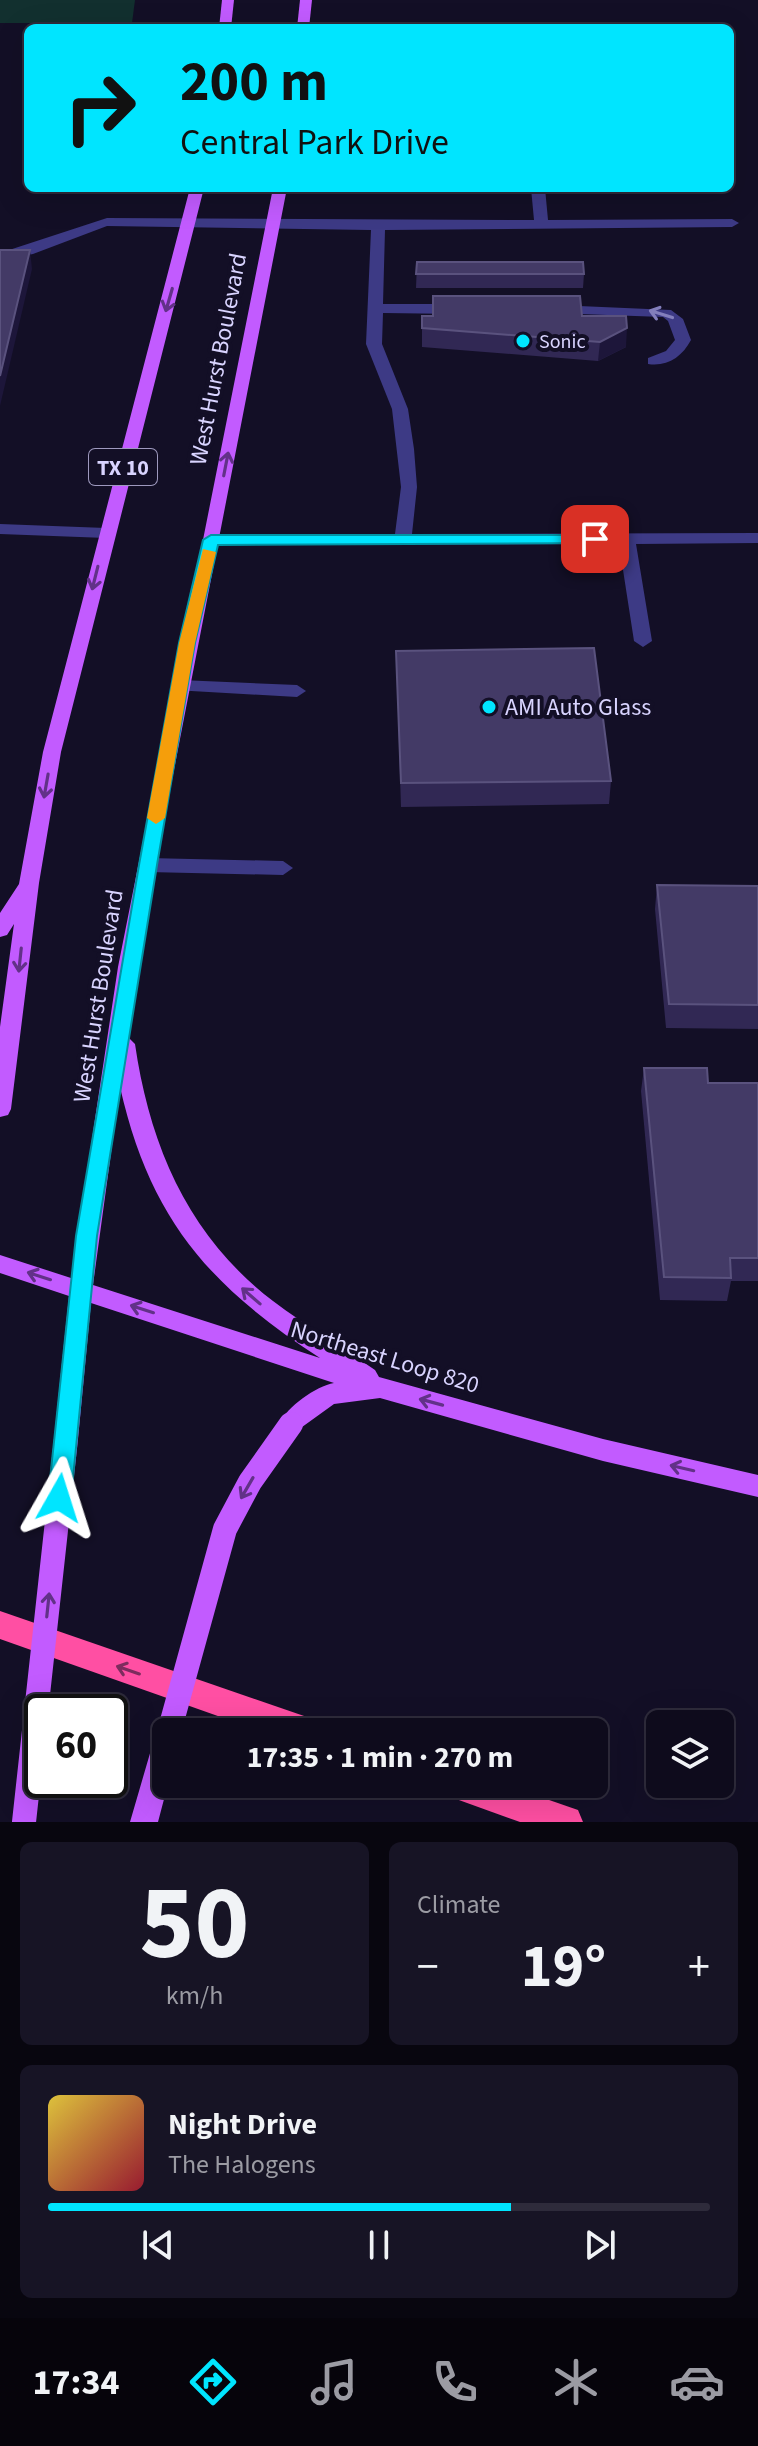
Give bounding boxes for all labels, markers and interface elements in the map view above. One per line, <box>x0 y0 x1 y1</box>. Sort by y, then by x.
text: 200 m <box>180 43 328 122</box>
icon: right <box>48 56 152 160</box>
text: Central Park Drive <box>180 117 449 168</box>
street label: West Hurst Boulevard <box>181 250 256 468</box>
one-way arrow <box>161 287 176 313</box>
one-way arrow <box>649 306 674 320</box>
place label: Sonic <box>539 328 586 356</box>
marker: Sonic <box>514 332 532 350</box>
road number: TX 10 <box>89 449 157 485</box>
one-way arrow <box>219 451 234 477</box>
pin <box>561 505 629 573</box>
icon: arrive <box>573 517 617 561</box>
one-way arrow <box>86 565 101 591</box>
place label: AMI Auto Glass <box>505 690 651 725</box>
marker: AMI Auto Glass <box>480 698 498 716</box>
one-way arrow <box>38 773 53 798</box>
street label: West Hurst Boulevard <box>64 887 133 1105</box>
one-way arrow <box>13 946 28 973</box>
one-way arrow <box>27 1268 52 1283</box>
one-way arrow <box>241 1287 261 1305</box>
one-way arrow <box>129 1301 154 1316</box>
street label: Northeast Loop 820 <box>286 1312 483 1403</box>
one-way arrow <box>418 1394 444 1409</box>
position arrow <box>17 1456 101 1540</box>
one-way arrow <box>670 1460 695 1475</box>
one-way arrow <box>239 1476 254 1500</box>
one-way arrow <box>40 1592 55 1619</box>
one-way arrow <box>115 1661 140 1676</box>
speed limit sign: 60 <box>24 1694 128 1798</box>
map controls <box>646 1710 734 1798</box>
button: layers <box>646 1710 734 1798</box>
text: 17:35 · 1 min · 270 m <box>247 1736 513 1779</box>
text: 50 <box>140 1851 249 1999</box>
text: Climate <box>417 1886 501 1923</box>
text: 19° <box>521 1925 606 2010</box>
text: − <box>417 1936 439 1999</box>
text: + <box>688 1936 710 1999</box>
text: km/h <box>166 1977 223 2014</box>
text: Night Drive <box>168 2103 317 2146</box>
text: The Halogens <box>168 2146 316 2183</box>
icon: previous <box>136 2223 180 2267</box>
icon: pause <box>357 2223 401 2267</box>
icon: next <box>578 2223 622 2267</box>
icon: directions <box>185 2354 241 2410</box>
icon: music <box>306 2354 362 2410</box>
icon: phone <box>427 2354 483 2410</box>
icon: climate <box>548 2354 604 2410</box>
icon: car <box>669 2354 725 2410</box>
text: 17:34 <box>33 2357 119 2408</box>

